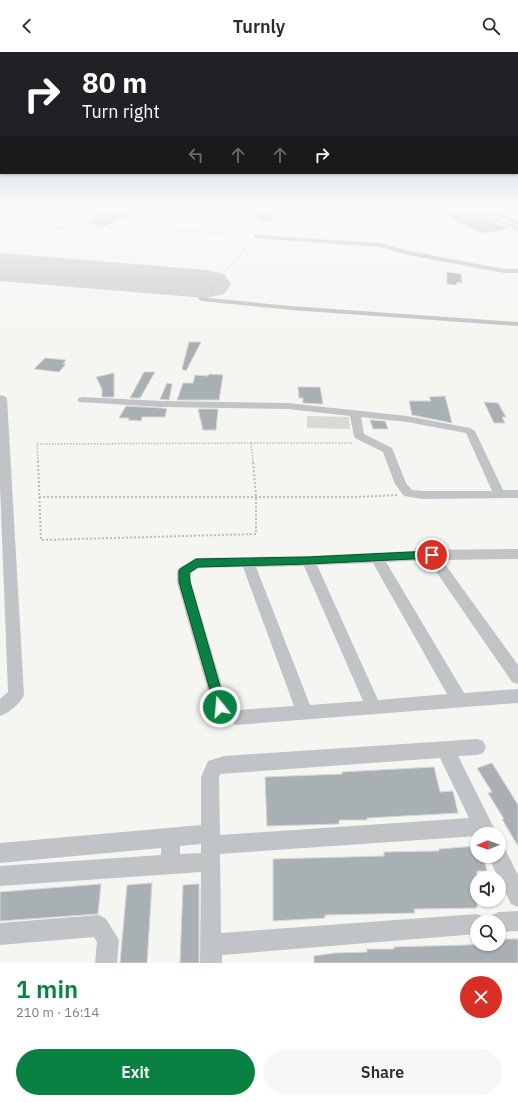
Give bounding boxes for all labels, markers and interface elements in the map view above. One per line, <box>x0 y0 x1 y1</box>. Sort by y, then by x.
icon: back <box>16 15 38 37</box>
text: Turnly <box>233 15 285 38</box>
icon: search <box>480 15 502 37</box>
text: 80 m <box>82 64 147 101</box>
icon: right <box>16 68 68 120</box>
text: Turn right <box>82 100 160 123</box>
icon: left <box>185 144 207 166</box>
icon: ahead <box>227 144 249 166</box>
icon: ahead <box>269 144 291 166</box>
icon: right <box>311 144 333 166</box>
pin <box>415 538 449 572</box>
icon: arrive <box>421 544 443 566</box>
position arrow <box>199 686 241 728</box>
north arrow <box>470 827 506 863</box>
map controls <box>470 827 506 951</box>
button: sound <box>470 871 506 907</box>
button: search <box>470 915 506 951</box>
text: 1 min <box>16 973 78 1005</box>
button: close <box>460 976 502 1018</box>
text: 210 m · 16:14 <box>16 1004 99 1021</box>
button: Exit <box>16 1049 255 1095</box>
button: Share <box>263 1049 502 1095</box>

